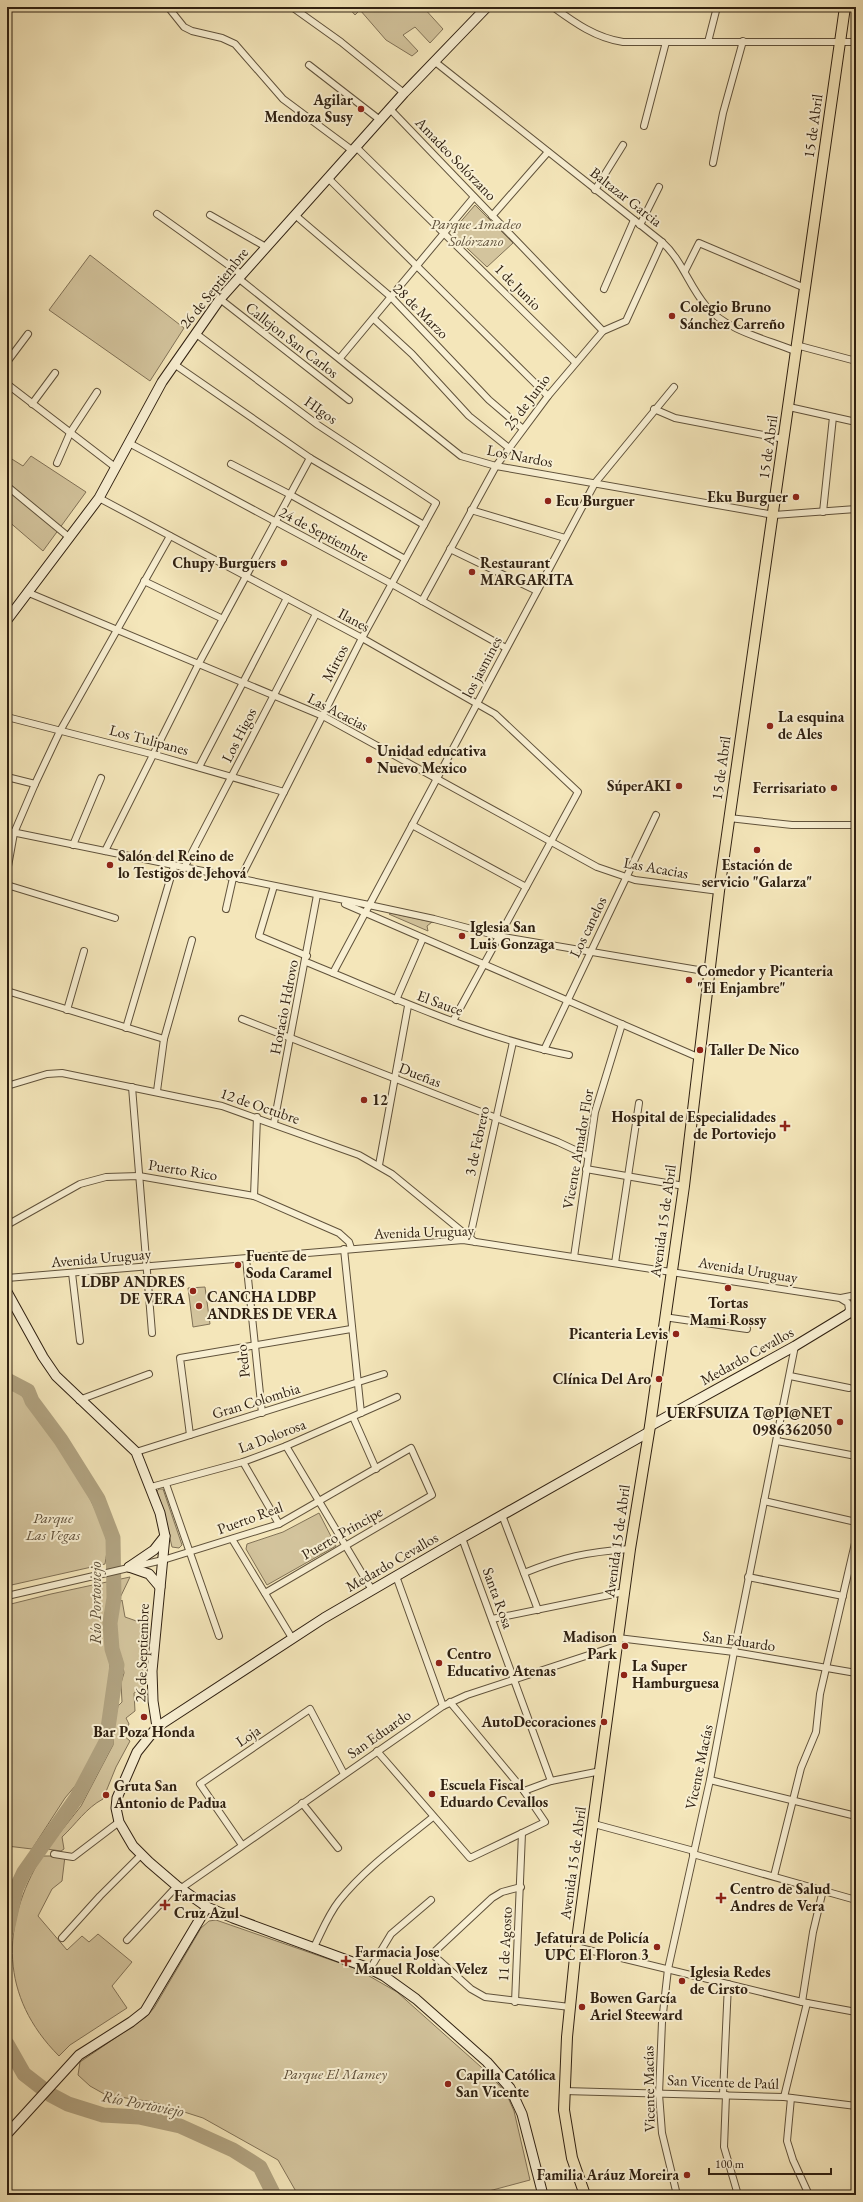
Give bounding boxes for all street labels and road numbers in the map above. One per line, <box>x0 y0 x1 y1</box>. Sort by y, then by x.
street label: 15 de Abril <box>799 92 826 159</box>
street label: Amadeo Solórzano <box>411 112 501 204</box>
street label: Baltazar Garcia <box>587 163 666 231</box>
street label: 26 de Septiembre <box>175 243 252 332</box>
street label: 1 de Junio <box>491 259 546 314</box>
street label: 28 de Marzo <box>389 279 453 343</box>
street label: Callejon San Carlos <box>242 297 343 382</box>
street label: 25 de Junio <box>499 370 554 434</box>
street label: HIgos <box>301 391 342 428</box>
street label: 15 de Abril <box>754 413 781 480</box>
street label: Los Nardos <box>486 440 555 471</box>
street label: 24 de Septiembre <box>276 502 373 565</box>
street label: Ilanes <box>335 603 374 636</box>
street label: los jasmines <box>457 633 506 701</box>
street label: Mirtos <box>317 641 352 685</box>
street label: Las Acacias <box>305 688 372 735</box>
street label: Los Higos <box>217 704 260 765</box>
street label: Los Tulipanes <box>107 720 191 759</box>
street label: 15 de Abril <box>707 734 734 801</box>
street label: Las Acacias <box>622 852 690 883</box>
street label: Los canelos <box>565 893 611 960</box>
street label: Horacio Hdrovo <box>265 958 302 1056</box>
street label: El Sauce <box>415 985 466 1020</box>
street label: Dueñas <box>396 1058 444 1091</box>
street label: 12 de Octubre <box>218 1083 302 1128</box>
street label: Vicente Amador Flor <box>558 1087 597 1210</box>
street label: 3 de Febrero <box>460 1104 493 1177</box>
street label: Puerto Rico <box>147 1155 219 1184</box>
street label: Avenida 15 de Abril <box>645 1163 680 1280</box>
street label: Avenida Uruguay <box>372 1220 475 1243</box>
street label: Avenida Uruguay <box>49 1244 152 1271</box>
street label: Avenida Uruguay <box>696 1252 800 1287</box>
street label: Medardo Cevallos <box>697 1322 797 1389</box>
street label: Pedro <box>231 1344 254 1379</box>
street label: Gran Colombia <box>210 1378 302 1423</box>
street label: La Dolorosa <box>235 1414 308 1457</box>
street label: Avenida 15 de Abril <box>599 1483 634 1600</box>
street label: Puerto Real <box>214 1497 286 1538</box>
street label: Puerto Principe <box>298 1502 386 1563</box>
street label: Medardo Cevallos <box>342 1527 442 1596</box>
street label: Santa Rosa <box>479 1565 518 1631</box>
street label: 26 de Septiembre <box>130 1603 153 1703</box>
street label: San Eduardo <box>701 1626 777 1655</box>
street label: San Eduardo <box>343 1705 414 1762</box>
street label: Loja <box>232 1721 264 1751</box>
street label: Vicente Macías <box>680 1723 717 1811</box>
street label: Avenida 15 de Abril <box>555 1805 590 1922</box>
street label: 11 de Agosto <box>493 1906 516 1982</box>
street label: Vicente Macías <box>638 2045 659 2132</box>
street label: San Vicente de Paúl <box>667 2070 780 2093</box>

